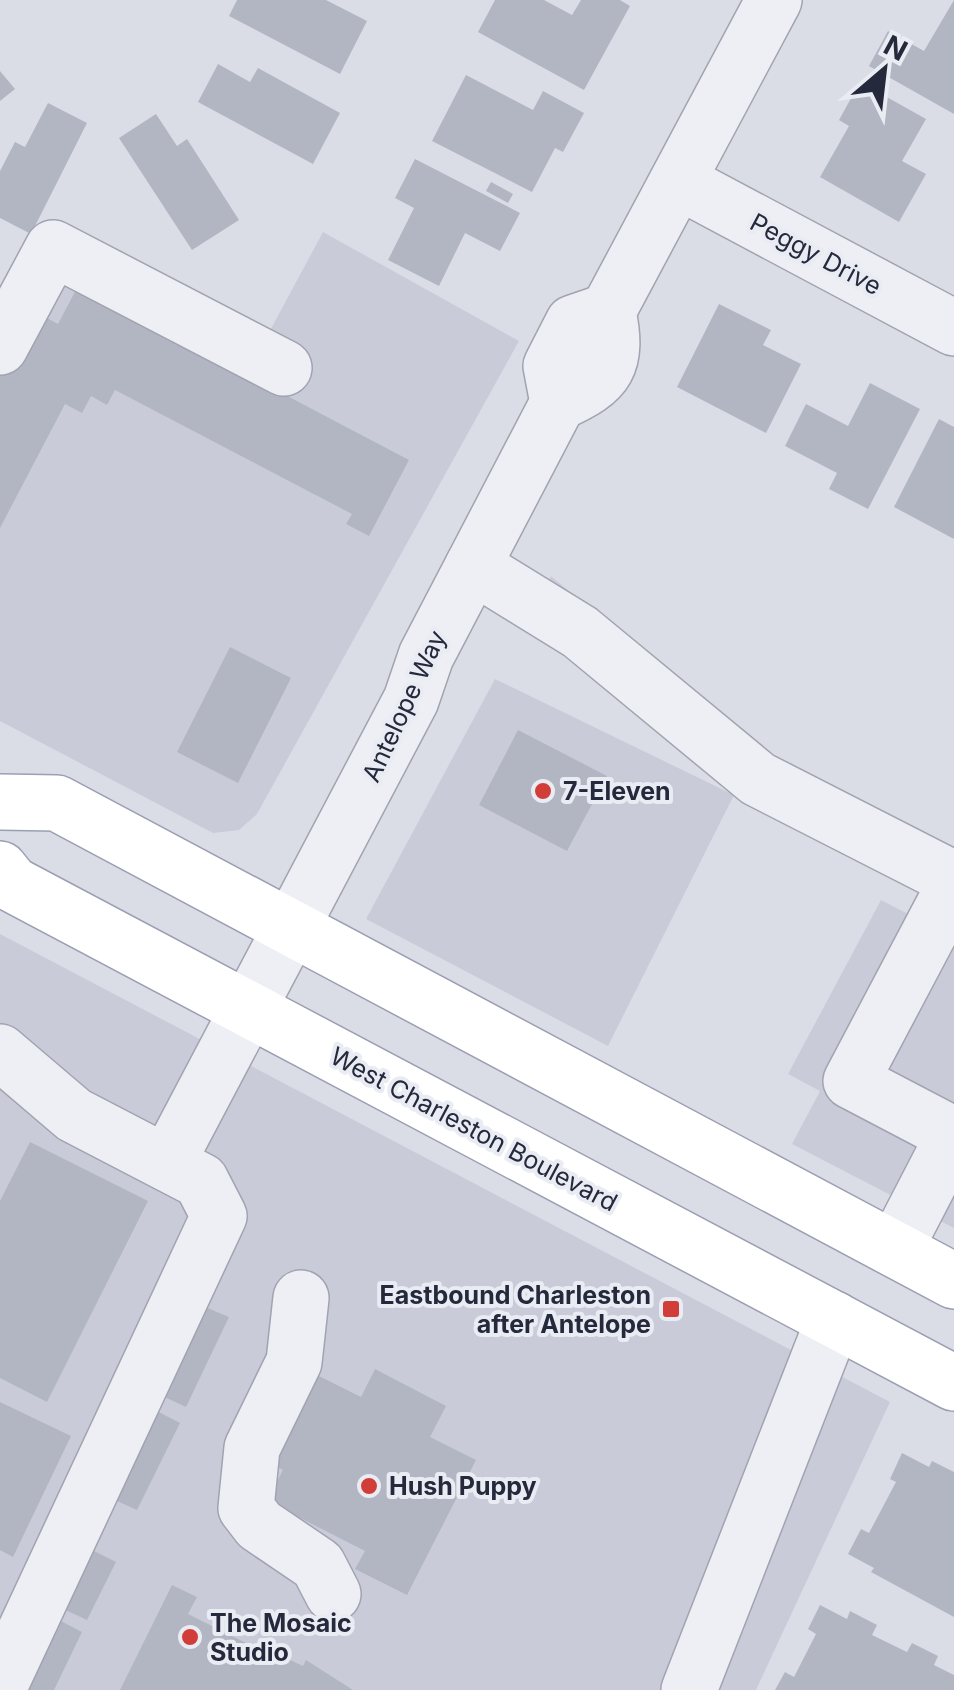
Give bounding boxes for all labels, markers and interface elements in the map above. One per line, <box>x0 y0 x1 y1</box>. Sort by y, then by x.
north arrow <box>834 20 934 120</box>
text: N <box>878 28 913 68</box>
street label: Peggy Drive <box>745 207 887 301</box>
street label: Antelope Way <box>356 626 452 786</box>
place label: 7-Eleven <box>563 776 671 806</box>
marker: 7-Eleven <box>532 780 554 802</box>
street label: West Charleston Boulevard <box>326 1041 622 1217</box>
place label: Eastbound Charleston after Antelope <box>380 1280 651 1339</box>
marker: Eastbound Charleston after Antelope <box>660 1298 682 1320</box>
place label: Hush Puppy <box>389 1471 537 1501</box>
marker: Hush Puppy <box>358 1475 380 1497</box>
place label: The Mosaic Studio <box>210 1608 352 1667</box>
marker: The Mosaic Studio <box>179 1626 201 1648</box>

